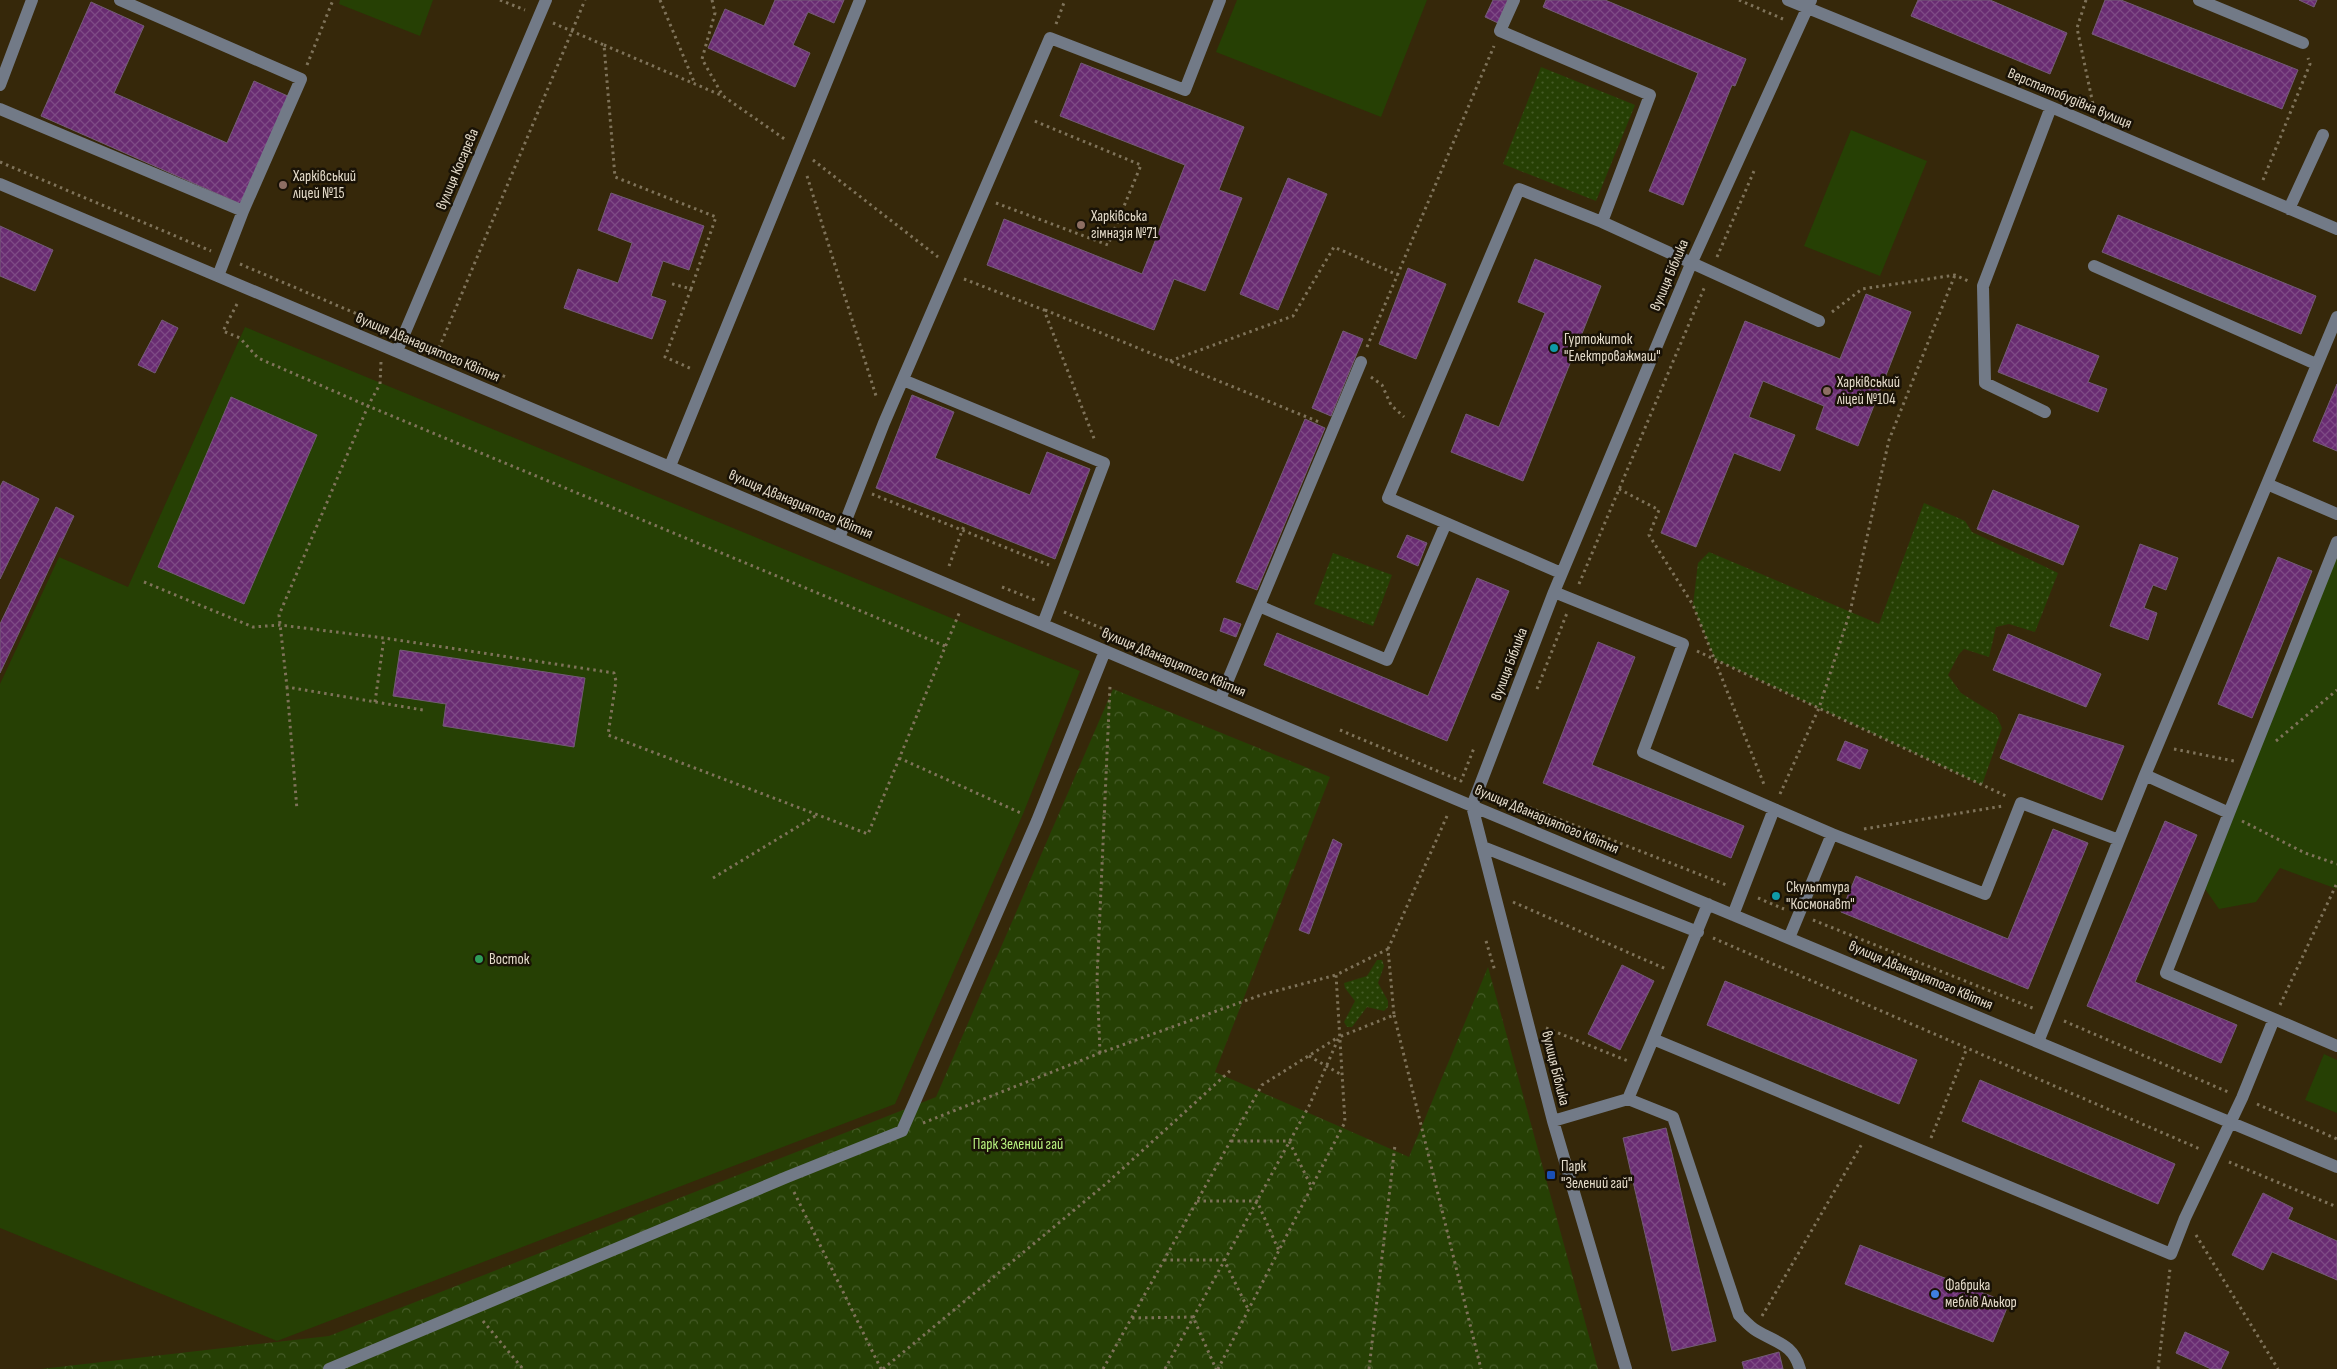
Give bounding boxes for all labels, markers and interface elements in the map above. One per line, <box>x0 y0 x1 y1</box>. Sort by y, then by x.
street label: Верстатобудівна вулиця <box>2005 64 2135 133</box>
street label: вулиця Косарєва <box>432 125 483 213</box>
place label: Харківський ліцей №15 <box>292 167 356 203</box>
marker: Харківський ліцей №15 <box>277 179 289 191</box>
place label: Харківська гімназія №71 <box>1090 207 1158 243</box>
marker: Харківська гімназія №71 <box>1075 219 1087 231</box>
street label: вулиця Біблика <box>1646 236 1693 314</box>
street label: вулиця Дванадцятого Квітня <box>353 308 503 387</box>
place label: Гуртожиток "Електроважмаш" <box>1564 330 1661 366</box>
marker: Гуртожиток "Електроважмаш" <box>1548 342 1560 354</box>
place label: Харківський ліцей №104 <box>1836 373 1900 409</box>
marker: Харківський ліцей №104 <box>1821 385 1833 397</box>
street label: вулиця Дванадцятого Квітня <box>726 465 876 544</box>
street label: вулиця Дванадцятого Квітня <box>1099 623 1249 702</box>
street label: вулиця Біблика <box>1487 625 1532 703</box>
street label: вулиця Дванадцятого Квітня <box>1472 780 1622 859</box>
place label: Скульптура "Космонавт" <box>1786 878 1855 914</box>
marker: Скульптура "Космонавт" <box>1770 890 1782 902</box>
street label: вулиця Дванадцятого Квітня <box>1846 936 1996 1015</box>
place label: Восток <box>489 950 530 969</box>
marker: Восток <box>473 953 485 965</box>
street label: вулиця Біблика <box>1537 1029 1574 1108</box>
park label: Парк Зелений гай <box>973 1135 1063 1154</box>
place label: Парк "Зелений гай" <box>1561 1157 1633 1193</box>
marker: Парк "Зелений гай" <box>1545 1169 1557 1181</box>
place label: Фабрика меблів Алькор <box>1945 1276 2017 1312</box>
marker: Фабрика меблів Алькор <box>1929 1288 1941 1300</box>

